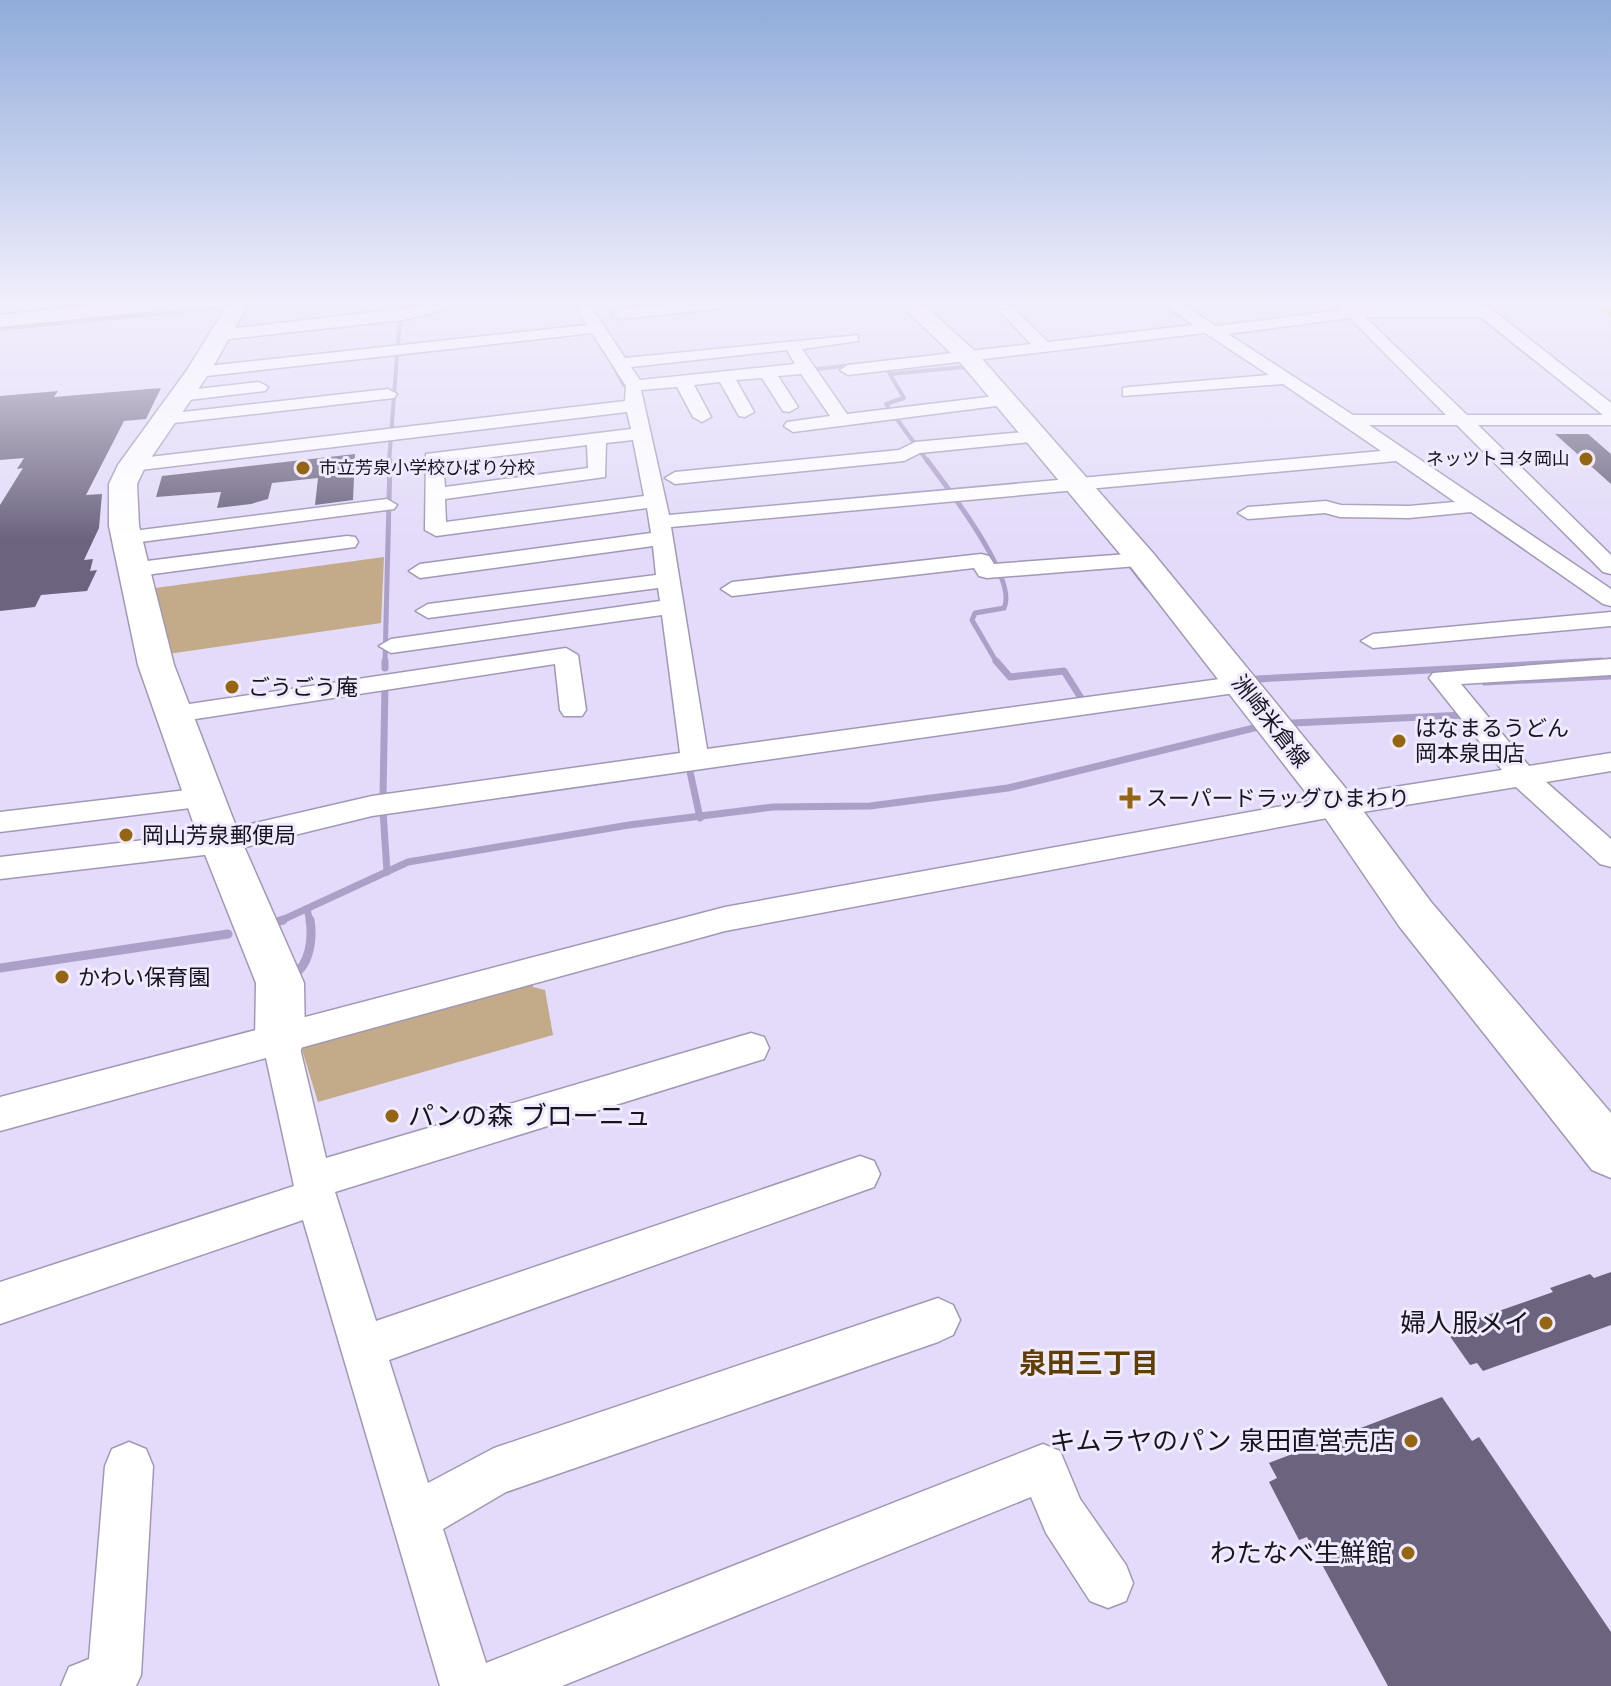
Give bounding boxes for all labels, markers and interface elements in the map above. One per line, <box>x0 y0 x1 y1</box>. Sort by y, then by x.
place label: ネッツトヨタ岡山 <box>1426 448 1570 470</box>
marker: ネッツトヨタ岡山 <box>1577 450 1595 468</box>
place label: 市立芳泉小学校ひばり分校 <box>319 457 535 479</box>
marker: 市立芳泉小学校ひばり分校 <box>294 459 312 477</box>
street label: 洲崎米倉線 <box>1226 670 1315 773</box>
place label: ごうごう庵 <box>248 674 358 701</box>
marker: ごうごう庵 <box>223 678 241 696</box>
place label: はなまるうどん 岡本泉田店 <box>1415 715 1569 767</box>
marker: はなまるうどん 岡本泉田店 <box>1390 732 1408 750</box>
place label: スーパードラッグひまわり <box>1146 785 1410 812</box>
marker: スーパードラッグひまわり <box>1121 789 1139 807</box>
place label: 岡山芳泉郵便局 <box>142 822 296 849</box>
marker: 岡山芳泉郵便局 <box>117 826 135 844</box>
place label: かわい保育園 <box>78 964 210 991</box>
marker: かわい保育園 <box>53 968 71 986</box>
place label: パンの森 ブローニュ <box>408 1100 651 1132</box>
marker: パンの森 ブローニュ <box>383 1107 401 1125</box>
place label: 婦人服メイ <box>1400 1307 1530 1339</box>
marker: 婦人服メイ <box>1537 1314 1555 1332</box>
district label: 泉田三丁目 <box>1019 1346 1159 1381</box>
place label: キムラヤのパン 泉田直営売店 <box>1050 1425 1395 1457</box>
marker: キムラヤのパン 泉田直営売店 <box>1402 1432 1420 1450</box>
place label: わたなべ生鮮館 <box>1210 1537 1392 1569</box>
marker: わたなべ生鮮館 <box>1399 1544 1417 1562</box>

